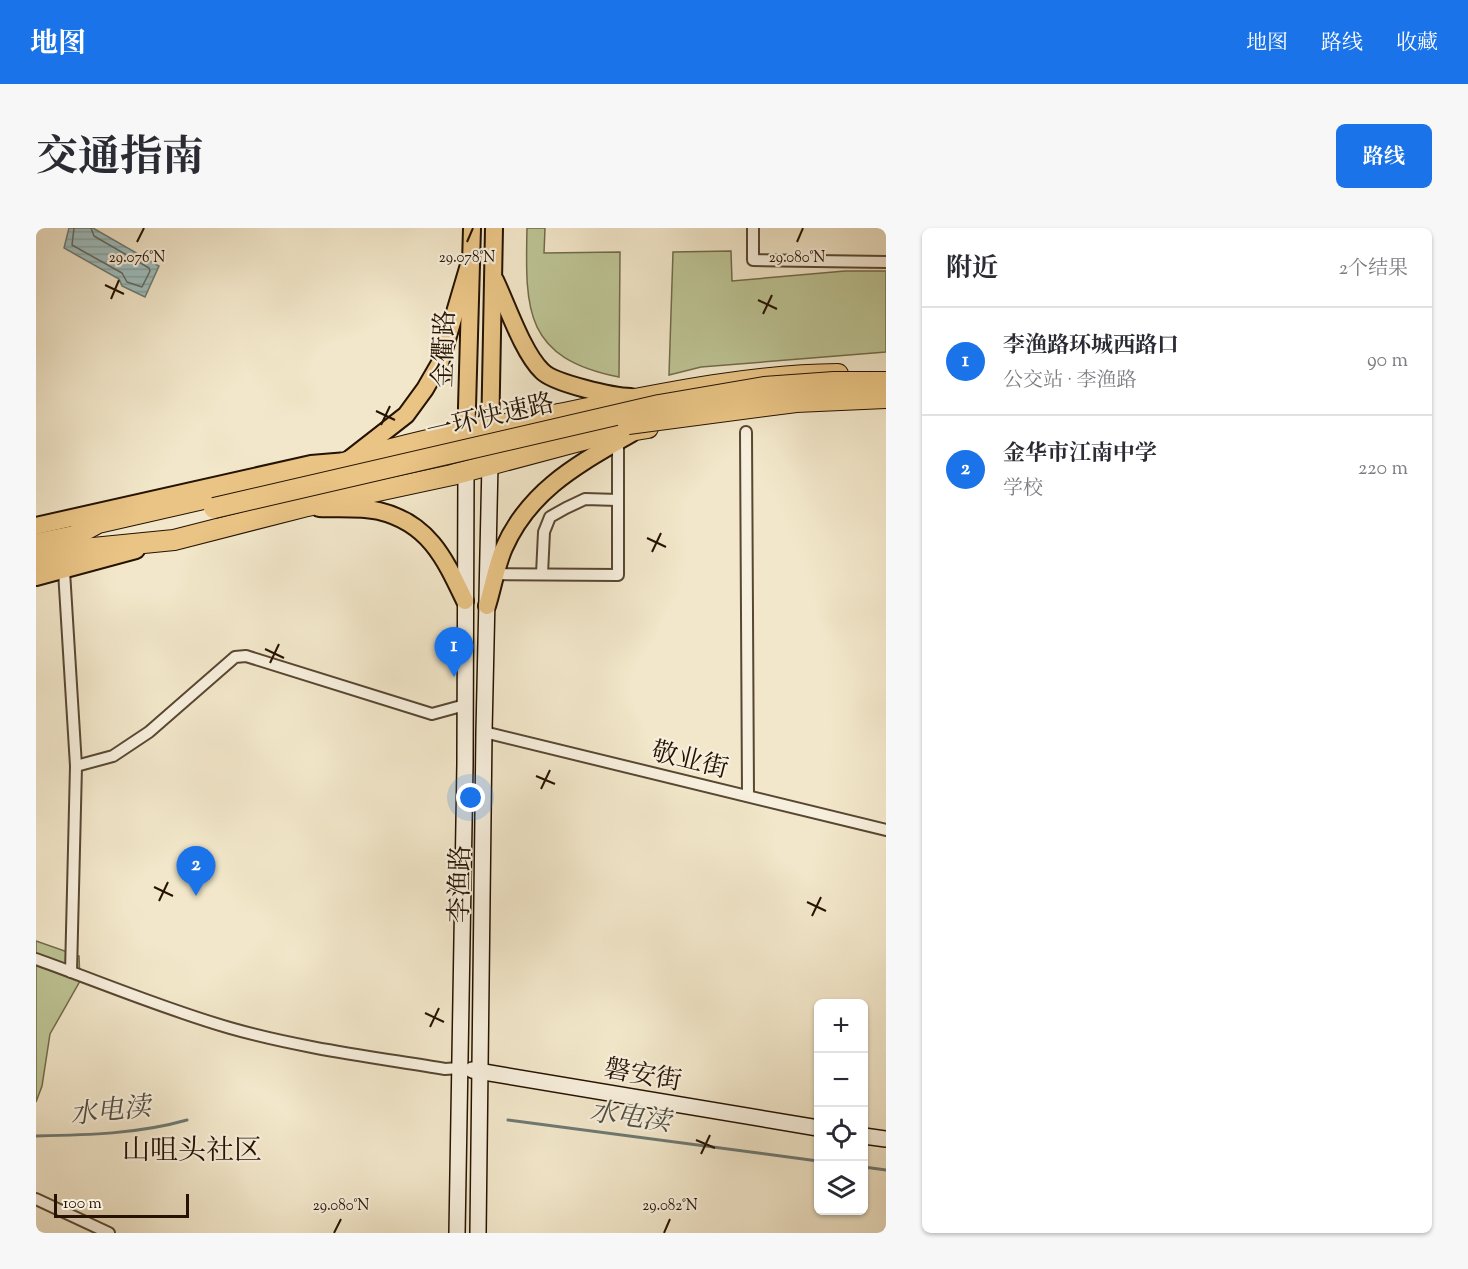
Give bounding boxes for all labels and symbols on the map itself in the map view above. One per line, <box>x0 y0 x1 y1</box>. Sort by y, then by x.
text: 29.076°N <box>109 248 165 269</box>
text: 29.078°N <box>439 248 495 269</box>
text: 29.080°N <box>769 248 825 269</box>
street label: 金衢路 <box>426 309 465 389</box>
street label: 一环快速路 <box>423 386 558 451</box>
pin: 1 <box>434 628 474 677</box>
street label: 敬业街 <box>647 734 732 789</box>
your location <box>456 783 485 812</box>
street label: 李渔路 <box>442 845 481 923</box>
pin: 2 <box>176 846 216 896</box>
street label: 磐安街 <box>601 1051 684 1101</box>
water label: 水电渎 <box>68 1089 156 1136</box>
water label: 水电渎 <box>587 1094 675 1144</box>
district label: 山咀头社区 <box>122 1132 262 1172</box>
scale bar <box>54 1191 189 1218</box>
text: 29.080°N <box>313 1196 369 1217</box>
text: 29.082°N <box>642 1196 698 1217</box>

